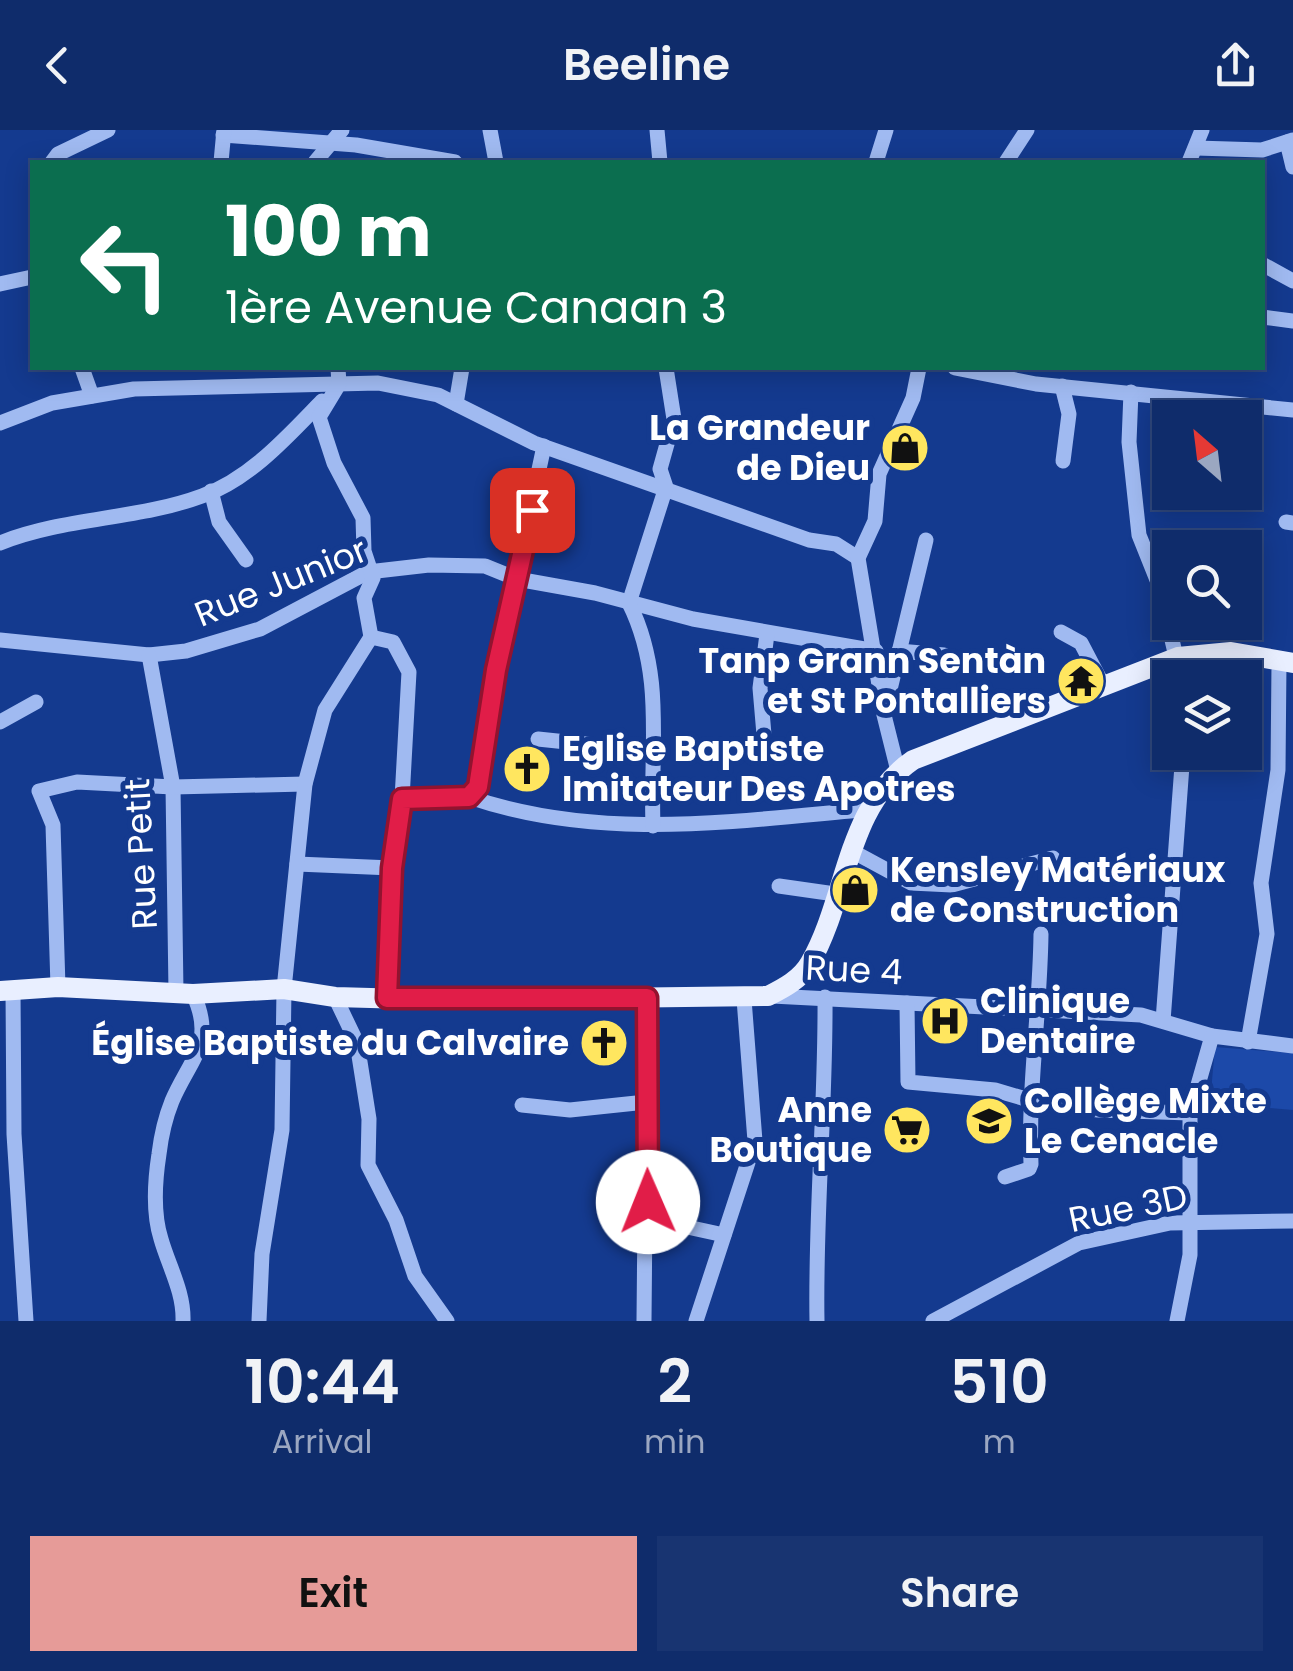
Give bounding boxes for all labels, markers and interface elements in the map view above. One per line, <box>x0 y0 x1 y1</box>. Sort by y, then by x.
text: Beeline <box>563 33 730 96</box>
icon: back <box>30 38 85 93</box>
icon: share <box>1208 38 1263 93</box>
text: 100 m <box>225 182 432 281</box>
icon: left <box>60 200 190 330</box>
text: 1ère Avenue Canaan 3 <box>225 276 727 339</box>
north arrow <box>1152 400 1262 510</box>
map controls <box>1152 400 1262 770</box>
place label: La Grandeur de Dieu <box>649 403 870 492</box>
shop icon: La Grandeur de Dieu <box>879 422 931 474</box>
pin <box>490 468 575 553</box>
icon: arrive <box>505 483 560 538</box>
street label: Rue Junior <box>187 525 374 638</box>
button: search <box>1152 530 1262 640</box>
place label: Tanp Grann Sentàn et St Pontalliers <box>699 636 1046 725</box>
temple icon: Tanp Grann Sentàn et St Pontalliers <box>1055 655 1107 707</box>
button: layers <box>1152 660 1262 770</box>
place label: Eglise Baptiste Imitateur Des Apotres <box>562 724 956 813</box>
church icon: Eglise Baptiste Imitateur Des Apotres <box>501 743 553 795</box>
street label: Rue Petit <box>112 777 169 931</box>
place label: Kensley Matériaux de Construction <box>890 845 1226 934</box>
shop icon: Kensley Matériaux de Construction <box>829 864 881 916</box>
street label: Rue 4 <box>804 943 904 996</box>
place label: Clinique Dentaire <box>980 976 1135 1065</box>
hospital icon: Clinique Dentaire <box>919 995 971 1047</box>
church icon: Église Baptiste du Calvaire <box>578 1017 630 1069</box>
place label: Église Baptiste du Calvaire <box>91 1018 569 1067</box>
place label: Collège Mixte Le Cenacle <box>1024 1076 1267 1165</box>
place label: Anne Boutique <box>710 1085 872 1174</box>
school or university icon: Collège Mixte Le Cenacle <box>963 1095 1015 1147</box>
supermarket icon: Anne Boutique <box>881 1104 933 1156</box>
position arrow <box>596 1150 700 1254</box>
street label: Rue 3D <box>1064 1171 1192 1244</box>
text: 10:44 <box>244 1340 400 1424</box>
text: 2 <box>657 1340 692 1424</box>
text: 510 <box>950 1340 1049 1424</box>
text: Arrival <box>272 1419 372 1464</box>
text: min <box>644 1419 705 1464</box>
text: m <box>983 1419 1016 1464</box>
button: Exit <box>30 1536 637 1651</box>
button: Share <box>657 1536 1263 1651</box>

